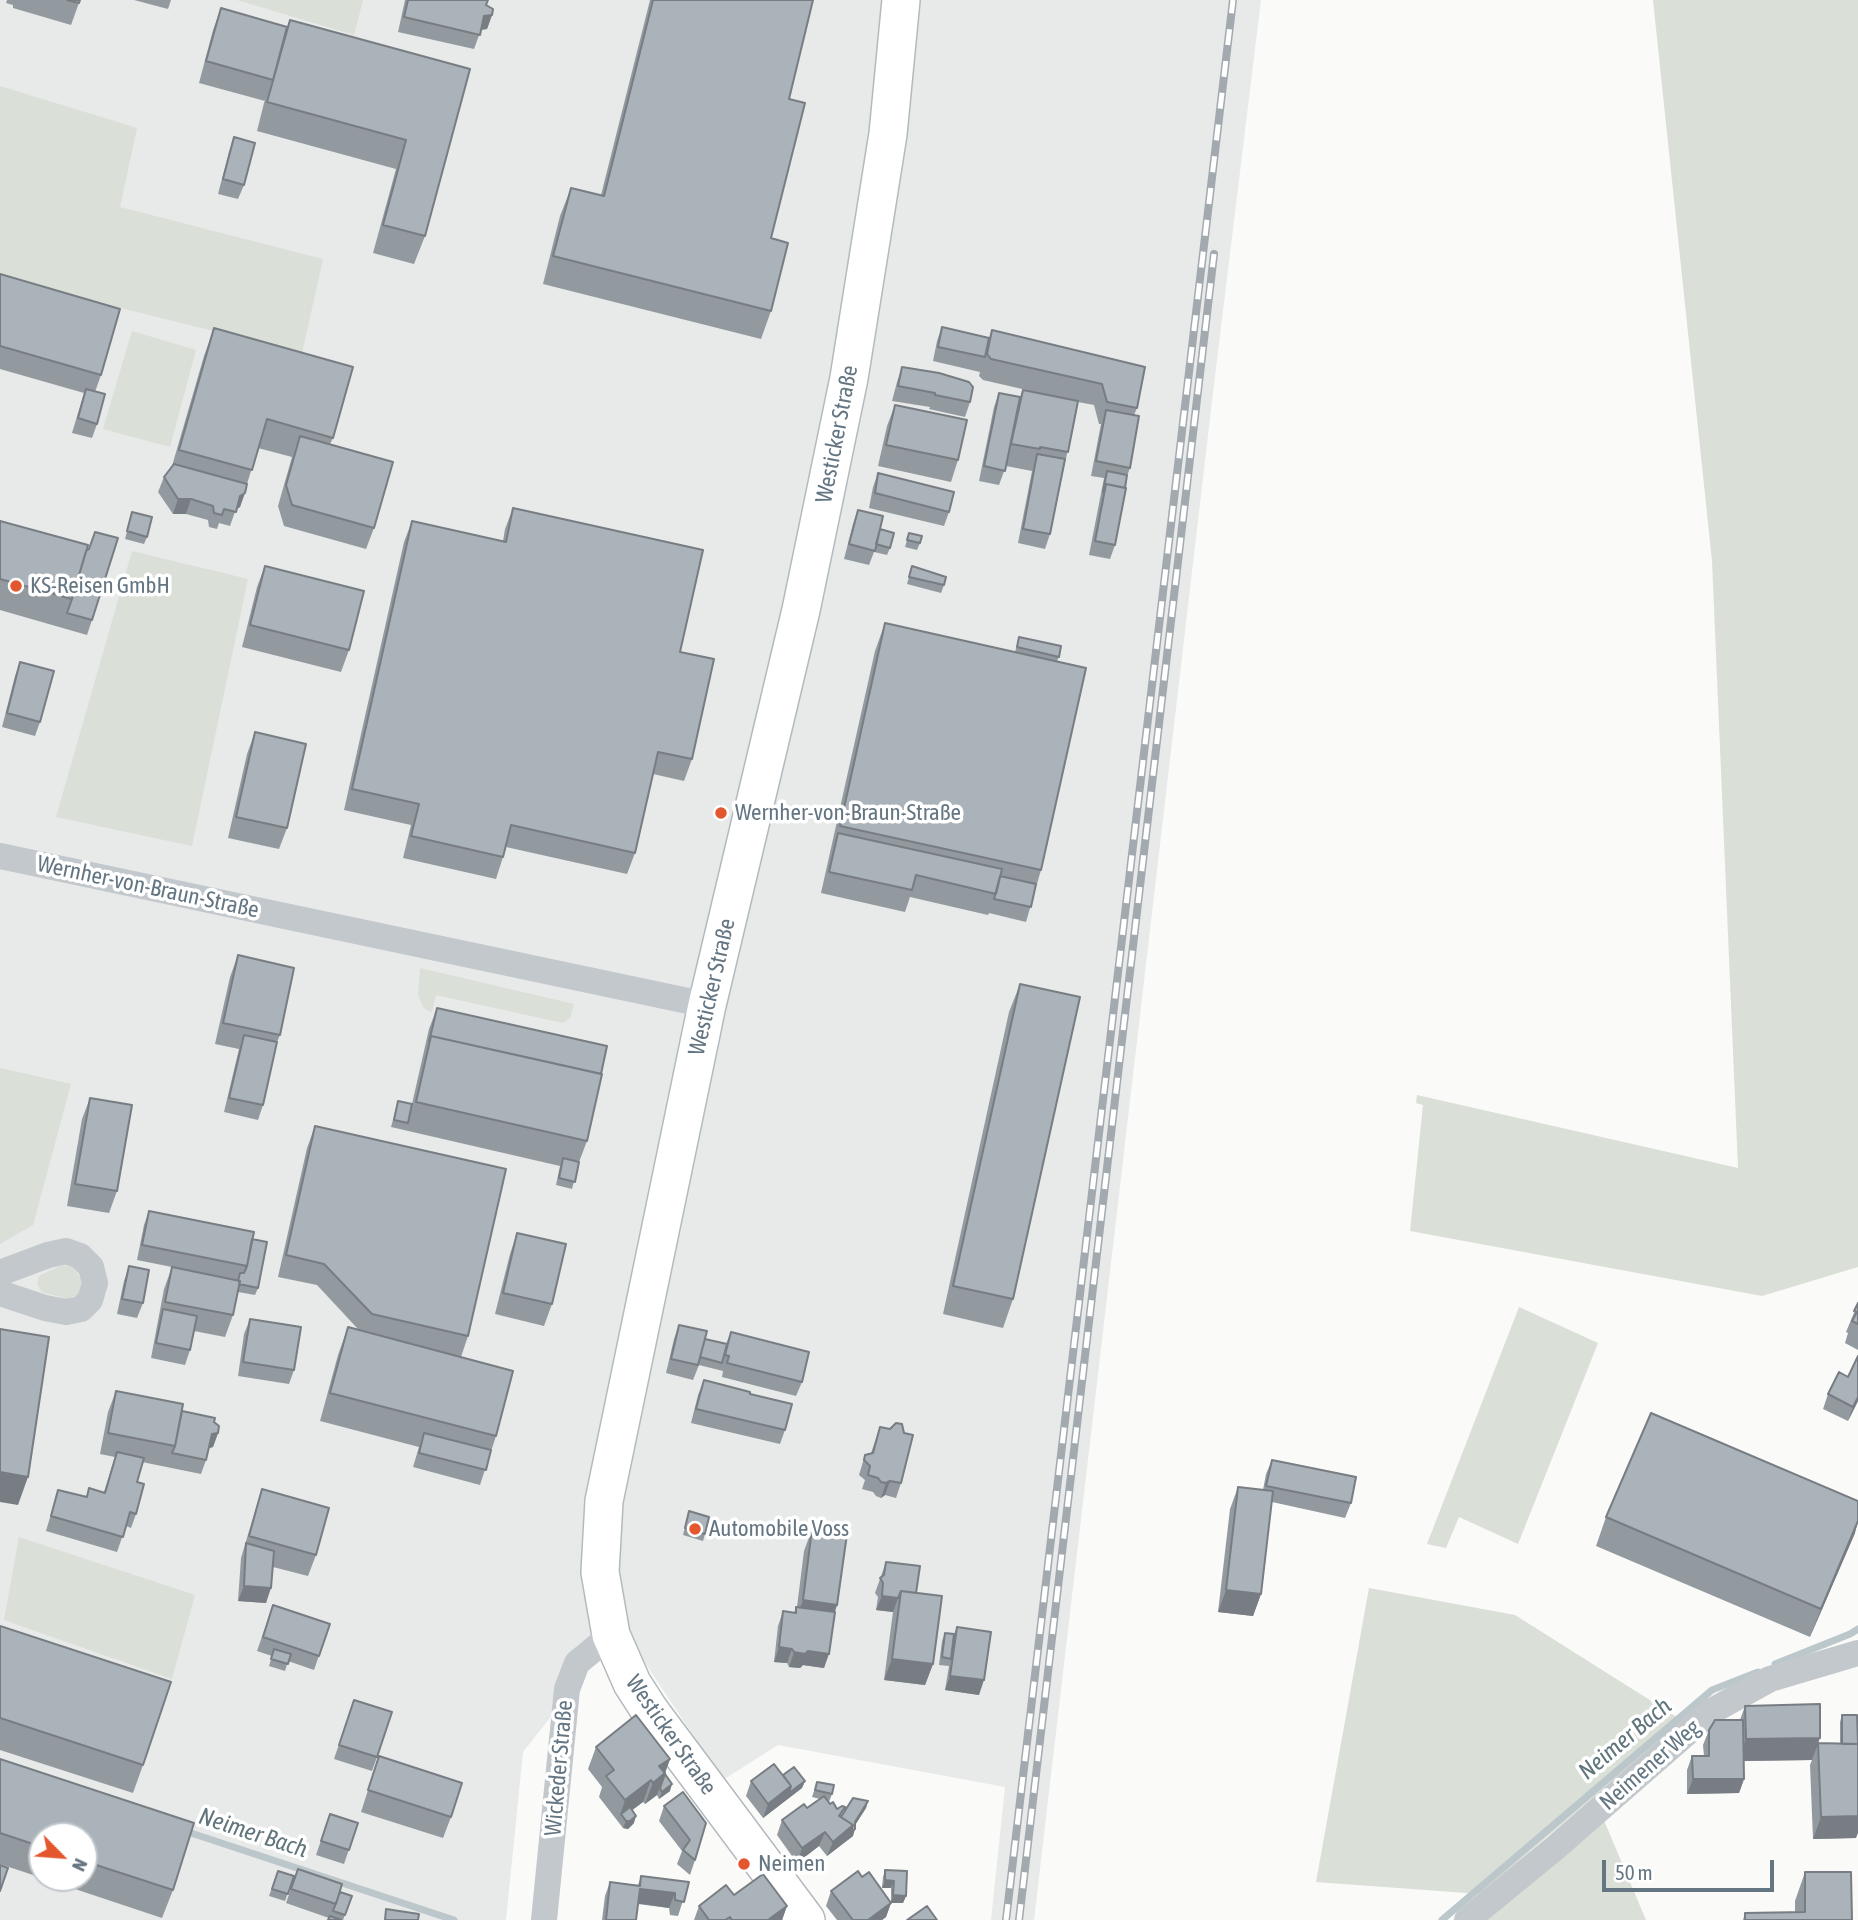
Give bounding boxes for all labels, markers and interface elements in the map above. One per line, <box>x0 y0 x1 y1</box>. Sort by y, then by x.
street label: Westicker Straße <box>810 363 864 505</box>
place label: KS-Reisen GmbH <box>30 572 170 600</box>
marker: KS-Reisen GmbH <box>8 578 24 594</box>
place label: Wernher-von-Braun-Straße <box>735 799 961 827</box>
marker: Wernher-von-Braun-Straße <box>713 805 729 821</box>
street label: Wernher-von-Braun-Straße <box>35 850 261 924</box>
street label: Westicker Straße <box>683 916 741 1058</box>
place label: Automobile Voss <box>709 1515 849 1543</box>
marker: Automobile Voss <box>687 1521 703 1537</box>
street label: Westicker Straße <box>620 1670 722 1800</box>
water label: Neimer Bach <box>1573 1692 1677 1786</box>
street label: Wickeder Straße <box>539 1699 579 1837</box>
street label: Neimener Weg <box>1594 1714 1706 1816</box>
water label: Neimer Bach <box>195 1802 311 1864</box>
north arrow <box>28 1822 98 1892</box>
scale bar <box>1606 1846 1778 1890</box>
place label: Neimen <box>758 1850 825 1878</box>
text: N <box>68 1855 93 1875</box>
marker: Neimen <box>736 1856 752 1872</box>
text: 50 m <box>1615 1860 1653 1884</box>

